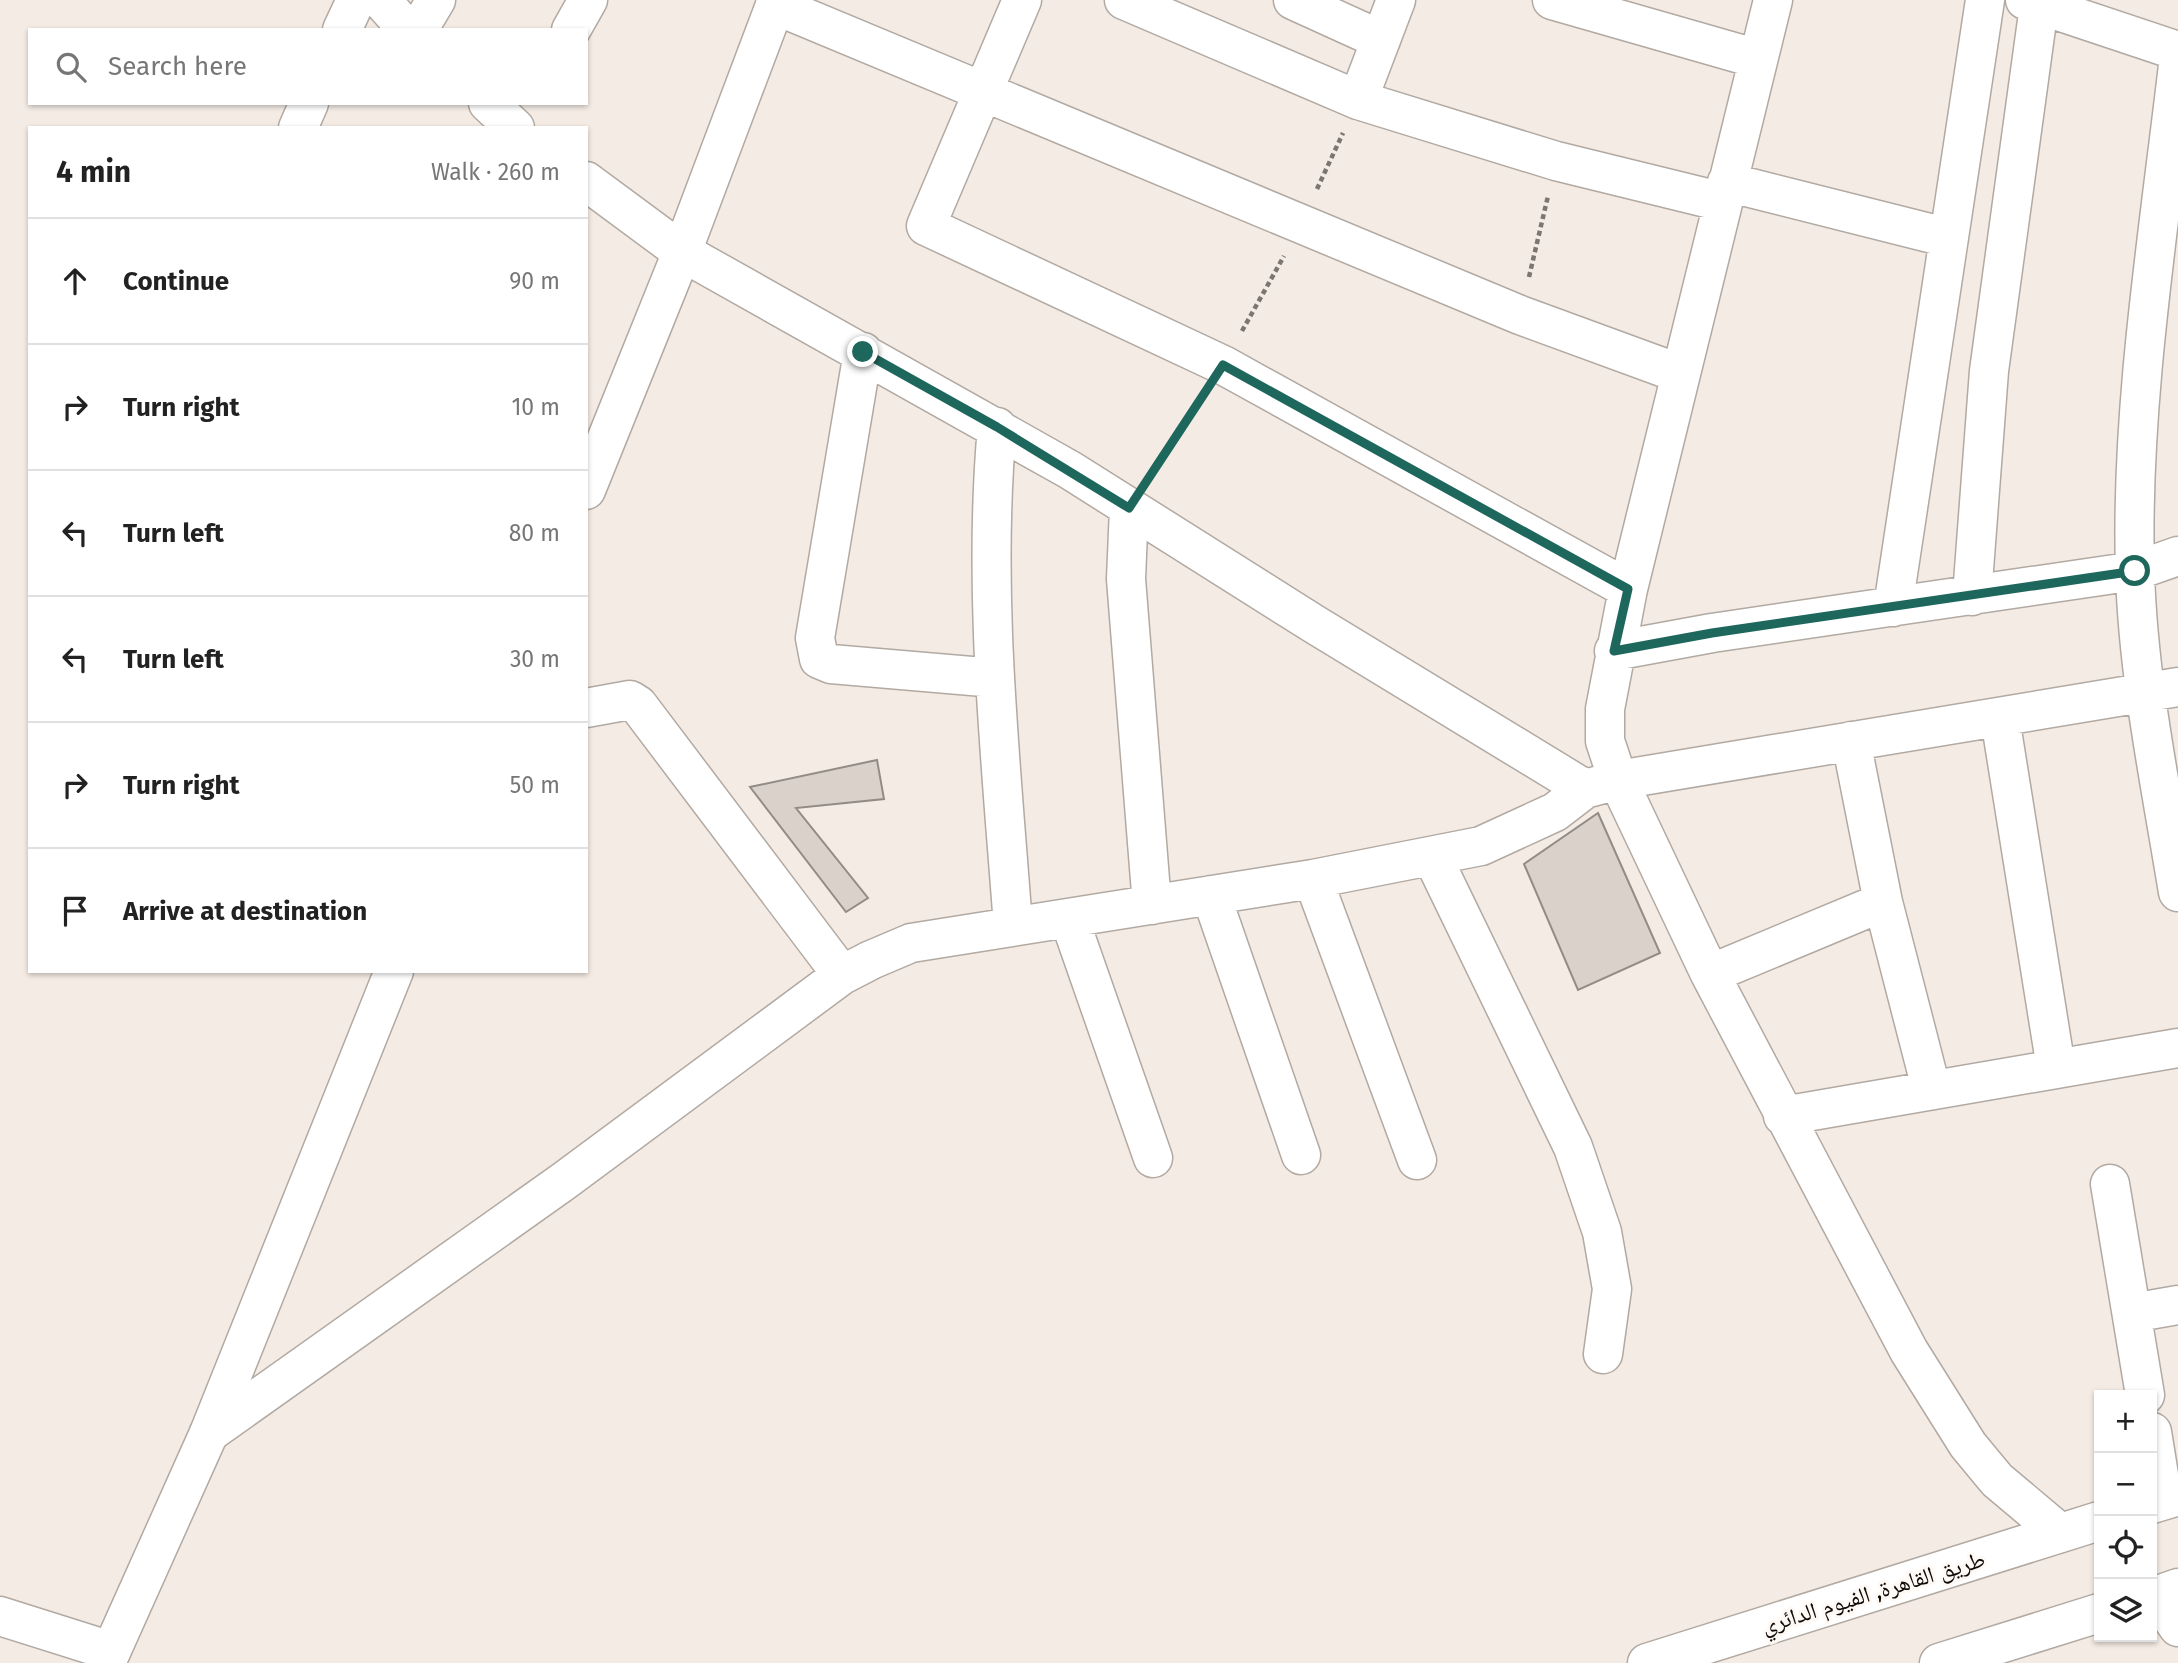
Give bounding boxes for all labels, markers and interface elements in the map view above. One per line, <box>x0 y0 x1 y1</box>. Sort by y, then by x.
search box <box>28 28 588 105</box>
icon: search <box>52 48 90 86</box>
text: Search here <box>108 51 247 82</box>
text: 4 min <box>56 154 131 190</box>
text: Walk · 260 m <box>431 158 560 186</box>
icon: ahead <box>56 262 94 300</box>
text: Continue <box>123 266 229 297</box>
text: 90 m <box>509 267 560 295</box>
route end <box>847 336 878 367</box>
icon: right <box>56 388 94 426</box>
text: Turn right <box>123 392 240 423</box>
text: 10 m <box>511 393 560 421</box>
icon: left <box>56 514 94 552</box>
text: Turn left <box>123 518 224 549</box>
text: 80 m <box>509 519 560 547</box>
route start <box>2119 555 2150 586</box>
icon: left <box>56 640 94 678</box>
text: Turn left <box>123 644 224 675</box>
text: 30 m <box>510 645 560 673</box>
icon: right <box>56 766 94 804</box>
text: Turn right <box>123 770 240 801</box>
text: 50 m <box>510 771 560 799</box>
icon: arrive <box>56 892 94 930</box>
text: Arrive at destination <box>123 896 367 927</box>
map controls <box>2094 1390 2157 1642</box>
button: + <box>2094 1390 2157 1453</box>
button: − <box>2094 1453 2157 1516</box>
button: locate <box>2094 1516 2157 1579</box>
street label: طريق القاهرة, الفيوم الدائري <box>1758 1545 1990 1644</box>
button: layers <box>2094 1579 2157 1642</box>

